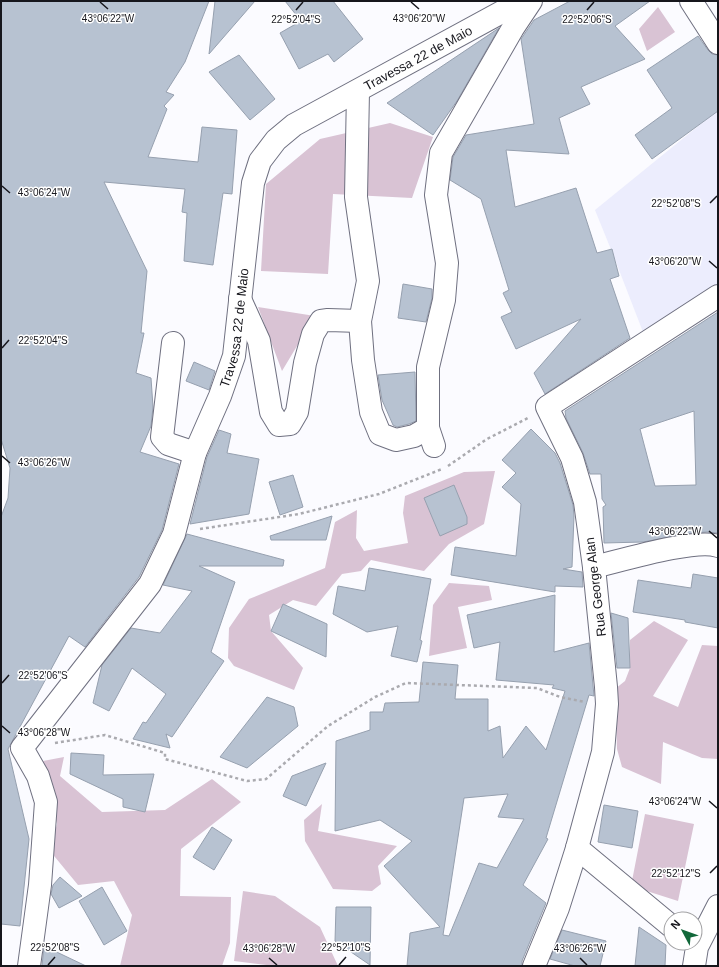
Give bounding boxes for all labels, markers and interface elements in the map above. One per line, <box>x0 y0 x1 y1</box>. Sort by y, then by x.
text: 43°06'22"W <box>82 13 135 24</box>
text: 43°06'20"W <box>393 13 446 24</box>
text: 22°52'04"S <box>271 14 321 25</box>
text: 22°52'06"S <box>562 14 612 25</box>
street label: Travessa 22 de Maio <box>361 23 475 94</box>
text: 43°06'24"W <box>18 187 71 198</box>
text: 22°52'08"S <box>651 198 701 209</box>
text: 43°06'20"W <box>649 256 702 267</box>
street label: Travessa 22 de Maio <box>217 267 252 390</box>
text: 22°52'04"S <box>18 335 68 346</box>
text: 43°06'26"W <box>18 457 71 468</box>
text: 43°06'22"W <box>649 526 702 537</box>
street label: Rua George Alan <box>582 537 609 637</box>
text: 22°52'06"S <box>18 670 68 681</box>
text: 43°06'28"W <box>18 727 71 738</box>
text: 43°06'24"W <box>649 796 702 807</box>
text: 22°52'12"S <box>651 868 701 879</box>
north arrow <box>663 911 703 951</box>
text: N <box>668 917 683 931</box>
text: 22°52'08"S <box>30 942 80 953</box>
text: 22°52'10"S <box>321 942 371 953</box>
text: 43°06'28"W <box>243 943 296 954</box>
text: 43°06'26"W <box>554 943 607 954</box>

